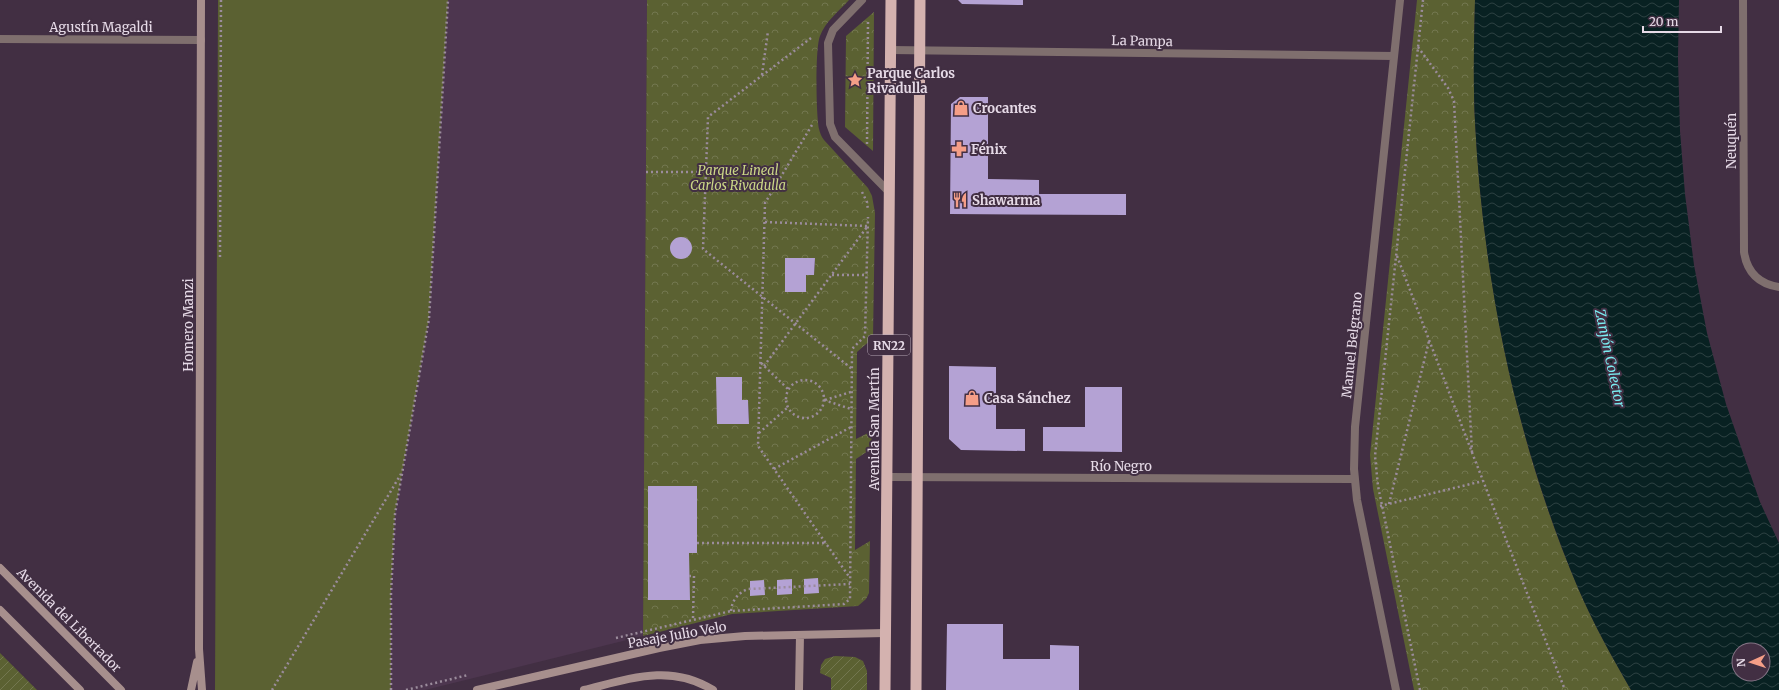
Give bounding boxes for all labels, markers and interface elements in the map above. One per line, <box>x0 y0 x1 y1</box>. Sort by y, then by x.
scale bar <box>1643 8 1721 34</box>
text: 20 m <box>1649 14 1678 29</box>
street label: Agustín Magaldi <box>48 19 153 36</box>
street label: La Pampa <box>1111 32 1173 50</box>
place label: Parque Carlos Rivadulla <box>867 65 955 97</box>
place icon: Parque Carlos Rivadulla <box>846 71 864 89</box>
shop icon: Crocantes <box>952 99 970 117</box>
place label: Crocantes <box>973 100 1037 117</box>
street label: Neuquén <box>1723 113 1740 169</box>
pharmacy icon: Fénix <box>950 140 968 158</box>
place label: Fénix <box>971 141 1007 158</box>
park label: Parque Lineal Carlos Rivadulla <box>690 162 786 194</box>
restaurant icon: Shawarma <box>951 191 969 209</box>
place label: Shawarma <box>972 192 1040 209</box>
street label: Homero Manzi <box>180 278 197 372</box>
street label: Manuel Belgrano <box>1338 291 1366 399</box>
water label: Zanjón Colector <box>1591 306 1629 409</box>
road number: RN22 <box>868 335 910 355</box>
street label: Avenida San Martín <box>866 367 883 492</box>
shop icon: Casa Sánchez <box>963 389 981 407</box>
place label: Casa Sánchez <box>984 390 1071 407</box>
street label: Río Negro <box>1090 458 1152 475</box>
street label: Avenida del Libertador <box>12 563 125 676</box>
street label: Pasaje Julio Velo <box>626 618 728 652</box>
north arrow <box>1731 642 1771 682</box>
text: N <box>1734 658 1748 667</box>

